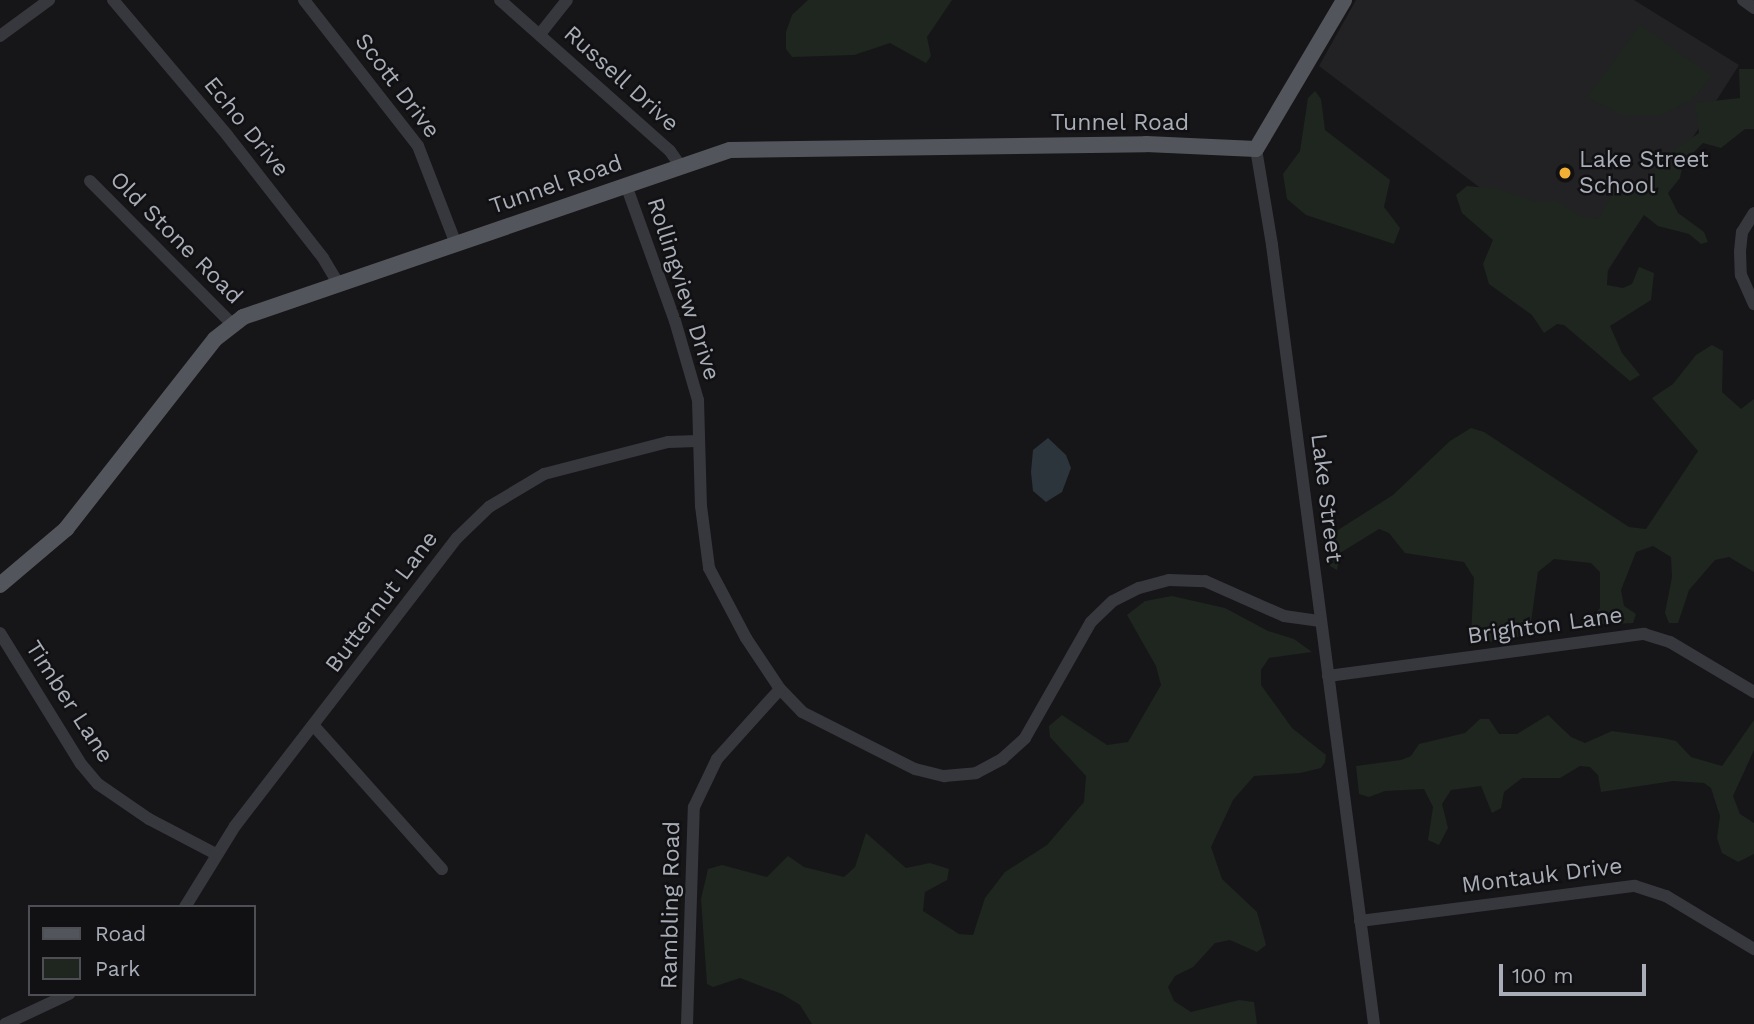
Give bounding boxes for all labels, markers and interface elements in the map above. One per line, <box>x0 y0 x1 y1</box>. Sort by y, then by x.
street label: Russell Drive <box>558 20 684 138</box>
street label: Scott Drive <box>349 28 445 144</box>
street label: Echo Drive <box>197 72 295 182</box>
street label: Tunnel Road <box>1050 109 1190 137</box>
place label: Lake Street School <box>1579 146 1709 200</box>
street label: Tunnel Road <box>486 149 626 221</box>
marker: Lake Street School <box>1557 165 1573 181</box>
street label: Old Stone Road <box>104 166 248 310</box>
street label: Rollingview Drive <box>640 194 726 384</box>
street label: Lake Street <box>1304 432 1348 564</box>
street label: Butternut Lane <box>320 526 444 678</box>
street label: Brighton Lane <box>1466 601 1624 651</box>
street label: Timber Lane <box>19 635 119 769</box>
street label: Rambling Road <box>656 821 686 989</box>
street label: Montauk Drive <box>1460 852 1624 900</box>
legend <box>28 905 256 996</box>
text: Road <box>95 921 146 946</box>
scale bar <box>1502 950 1649 994</box>
text: Park <box>95 956 140 981</box>
text: 100 m <box>1512 963 1574 988</box>

